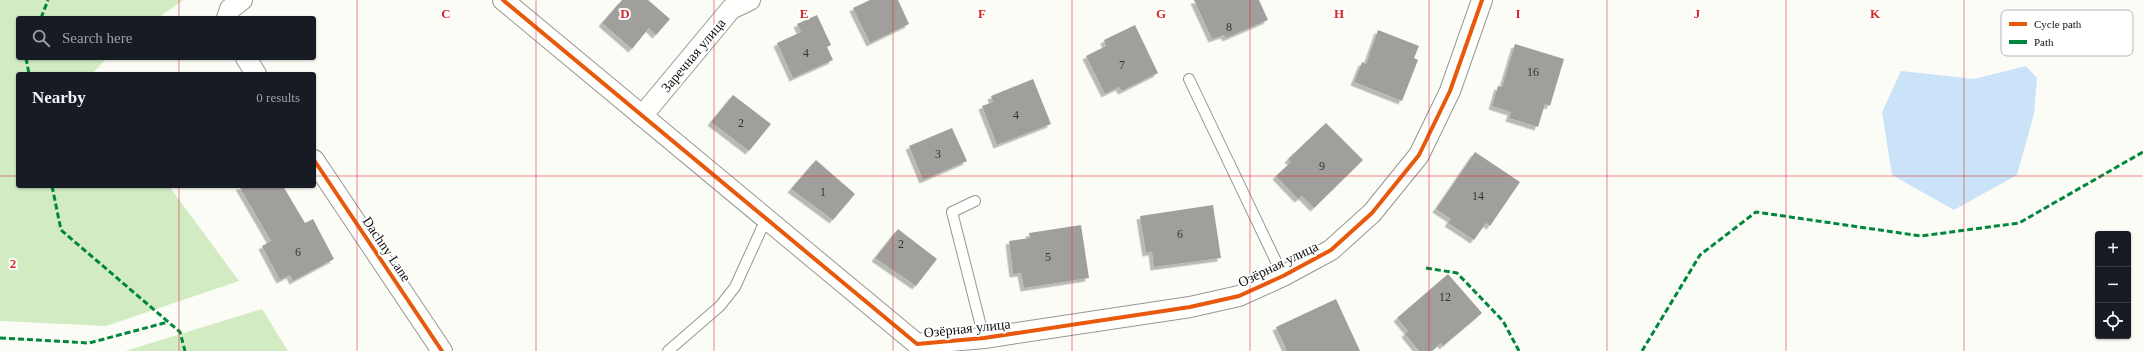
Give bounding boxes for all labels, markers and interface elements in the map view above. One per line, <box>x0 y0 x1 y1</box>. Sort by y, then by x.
text: C <box>441 6 451 21</box>
text: D <box>620 6 630 21</box>
text: E <box>800 6 808 21</box>
text: F <box>978 6 986 21</box>
text: G <box>1156 6 1166 21</box>
text: H <box>1334 6 1344 21</box>
text: I <box>1515 6 1521 21</box>
text: J <box>1694 6 1701 21</box>
text: K <box>1870 6 1881 21</box>
legend <box>2001 10 2133 56</box>
street label: Заречная улица <box>658 15 729 95</box>
search box <box>16 16 316 60</box>
text: Cycle path <box>2034 18 2082 30</box>
house number: 8 <box>1226 20 1232 34</box>
icon: search <box>30 27 52 49</box>
text: Search here <box>62 30 132 46</box>
text: Path <box>2034 36 2054 48</box>
house number: 4 <box>803 46 809 60</box>
house number: 7 <box>1119 58 1125 72</box>
house number: 16 <box>1527 65 1539 79</box>
text: Nearby <box>32 88 86 107</box>
text: 0 results <box>256 90 300 105</box>
house number: 4 <box>1013 108 1019 122</box>
house number: 2 <box>738 116 744 130</box>
house number: 3 <box>935 147 941 161</box>
house number: 9 <box>1319 159 1325 173</box>
house number: 1 <box>820 185 826 199</box>
house number: 14 <box>1472 189 1484 203</box>
street label: Dachny Lane <box>359 214 414 285</box>
house number: 6 <box>1177 227 1183 241</box>
map controls <box>2095 231 2131 339</box>
button: + <box>2095 231 2131 267</box>
house number: 2 <box>898 237 904 251</box>
street label: Озёрная улица <box>1236 238 1321 290</box>
house number: 6 <box>295 245 301 259</box>
house number: 5 <box>1045 250 1051 264</box>
text: 2 <box>10 256 16 271</box>
button: − <box>2095 267 2131 303</box>
house number: 12 <box>1439 290 1451 304</box>
button: locate <box>2095 303 2131 339</box>
street label: Озёрная улица <box>923 316 1012 341</box>

